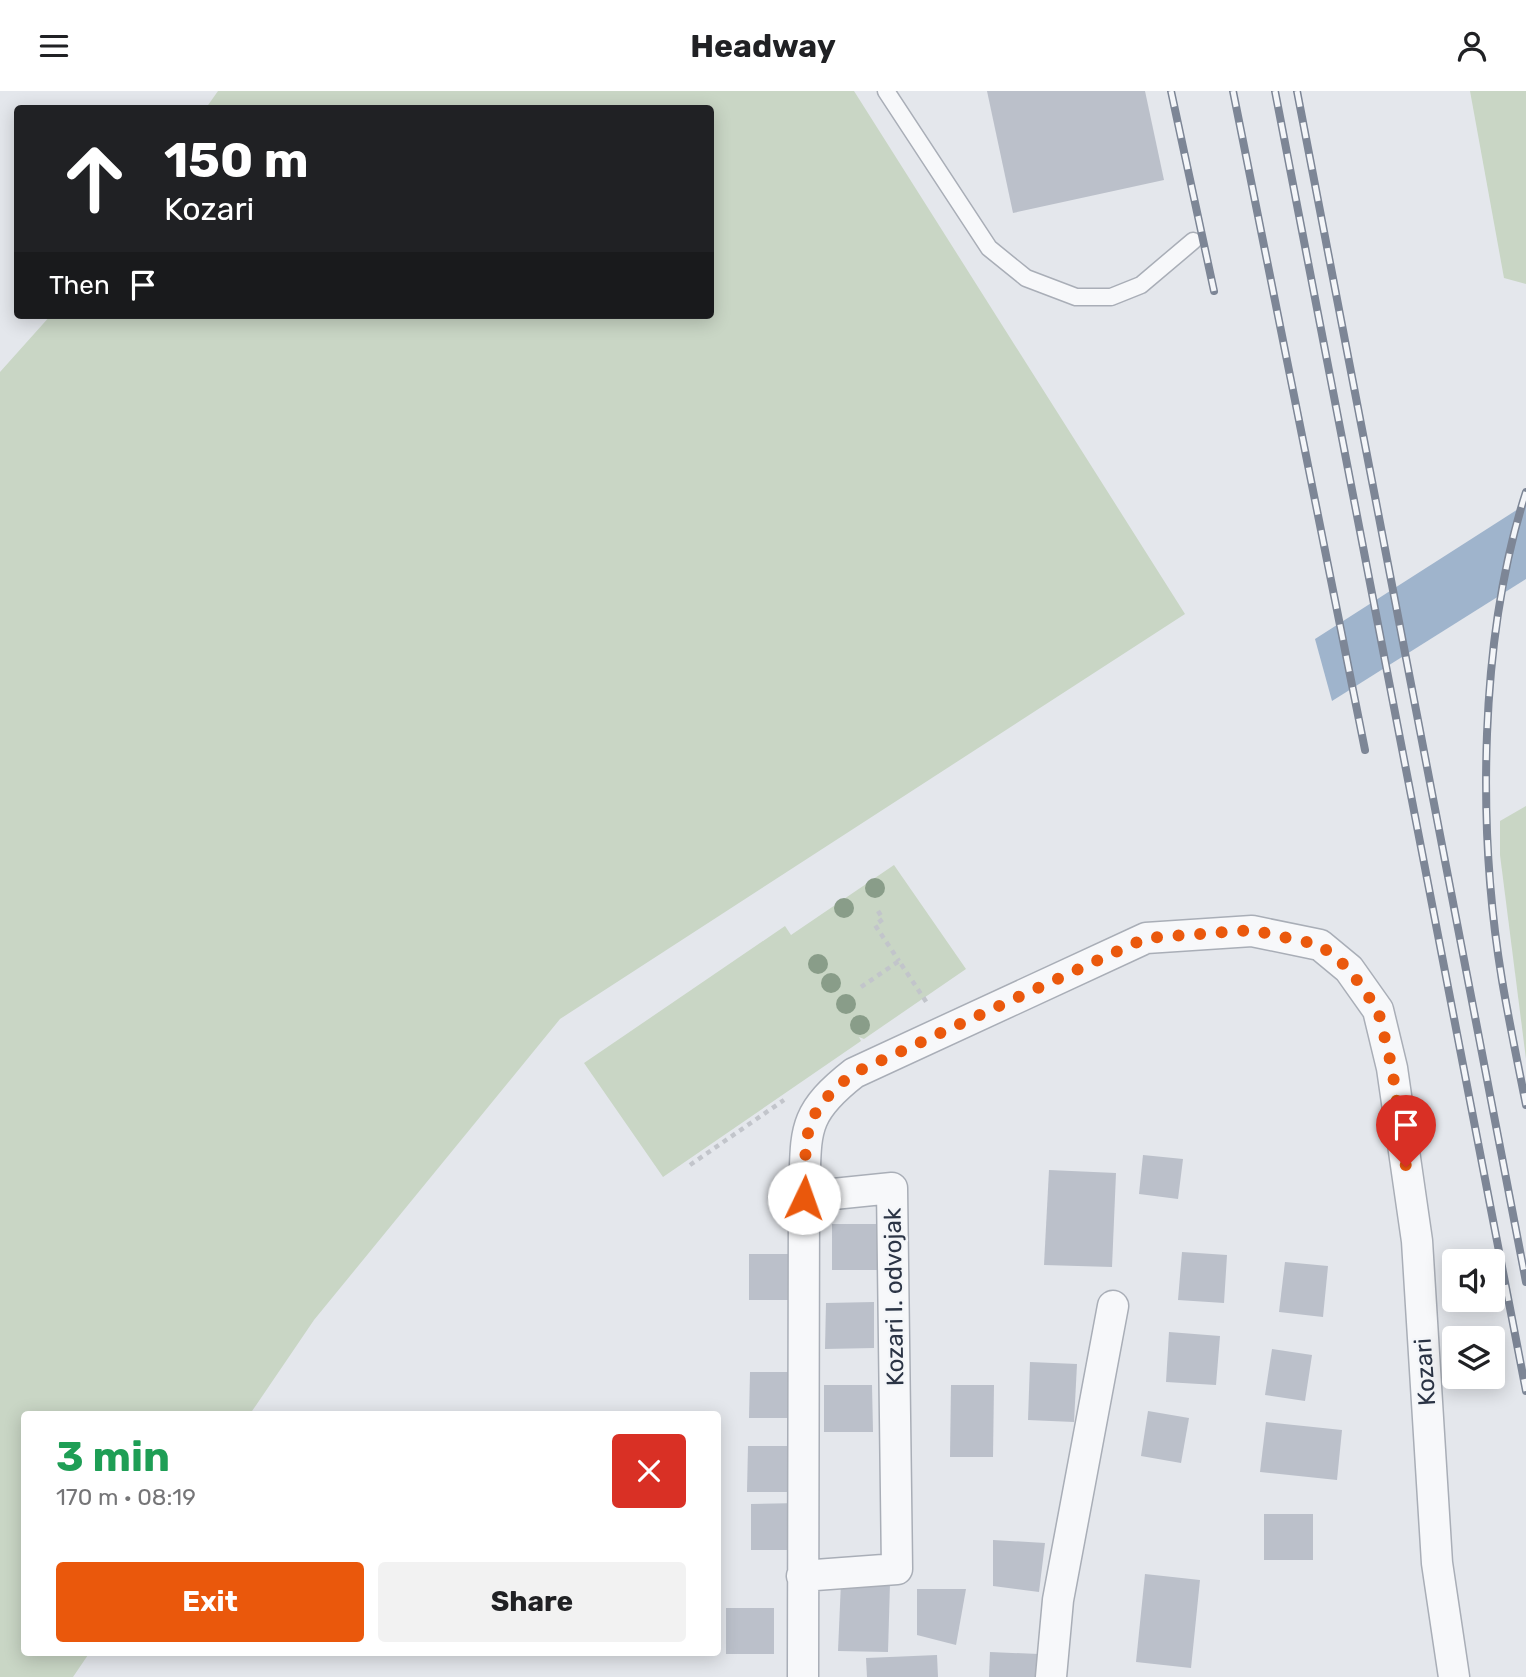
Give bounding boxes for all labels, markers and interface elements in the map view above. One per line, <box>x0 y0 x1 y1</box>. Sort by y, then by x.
icon: menu <box>35 27 73 65</box>
text: Headway <box>690 27 836 65</box>
icon: person <box>1453 27 1491 65</box>
text: 150 m <box>164 131 309 189</box>
icon: ahead <box>49 133 140 224</box>
text: Kozari <box>164 190 254 228</box>
icon: arrive <box>124 266 162 304</box>
text: Then <box>49 270 110 301</box>
pin <box>1376 1095 1436 1167</box>
icon: arrive <box>1387 1106 1425 1144</box>
position arrow <box>767 1161 841 1235</box>
street label: Kozari I. odvojak <box>878 1207 910 1386</box>
map controls <box>1442 1249 1505 1389</box>
button: sound <box>1442 1249 1505 1312</box>
button: layers <box>1442 1326 1505 1389</box>
street label: Kozari <box>1409 1337 1441 1407</box>
text: 3 min <box>56 1432 170 1482</box>
button: close <box>612 1434 686 1508</box>
text: 170 m · 08:19 <box>56 1483 196 1511</box>
button: Exit <box>56 1562 364 1642</box>
button: Share <box>378 1562 686 1642</box>

